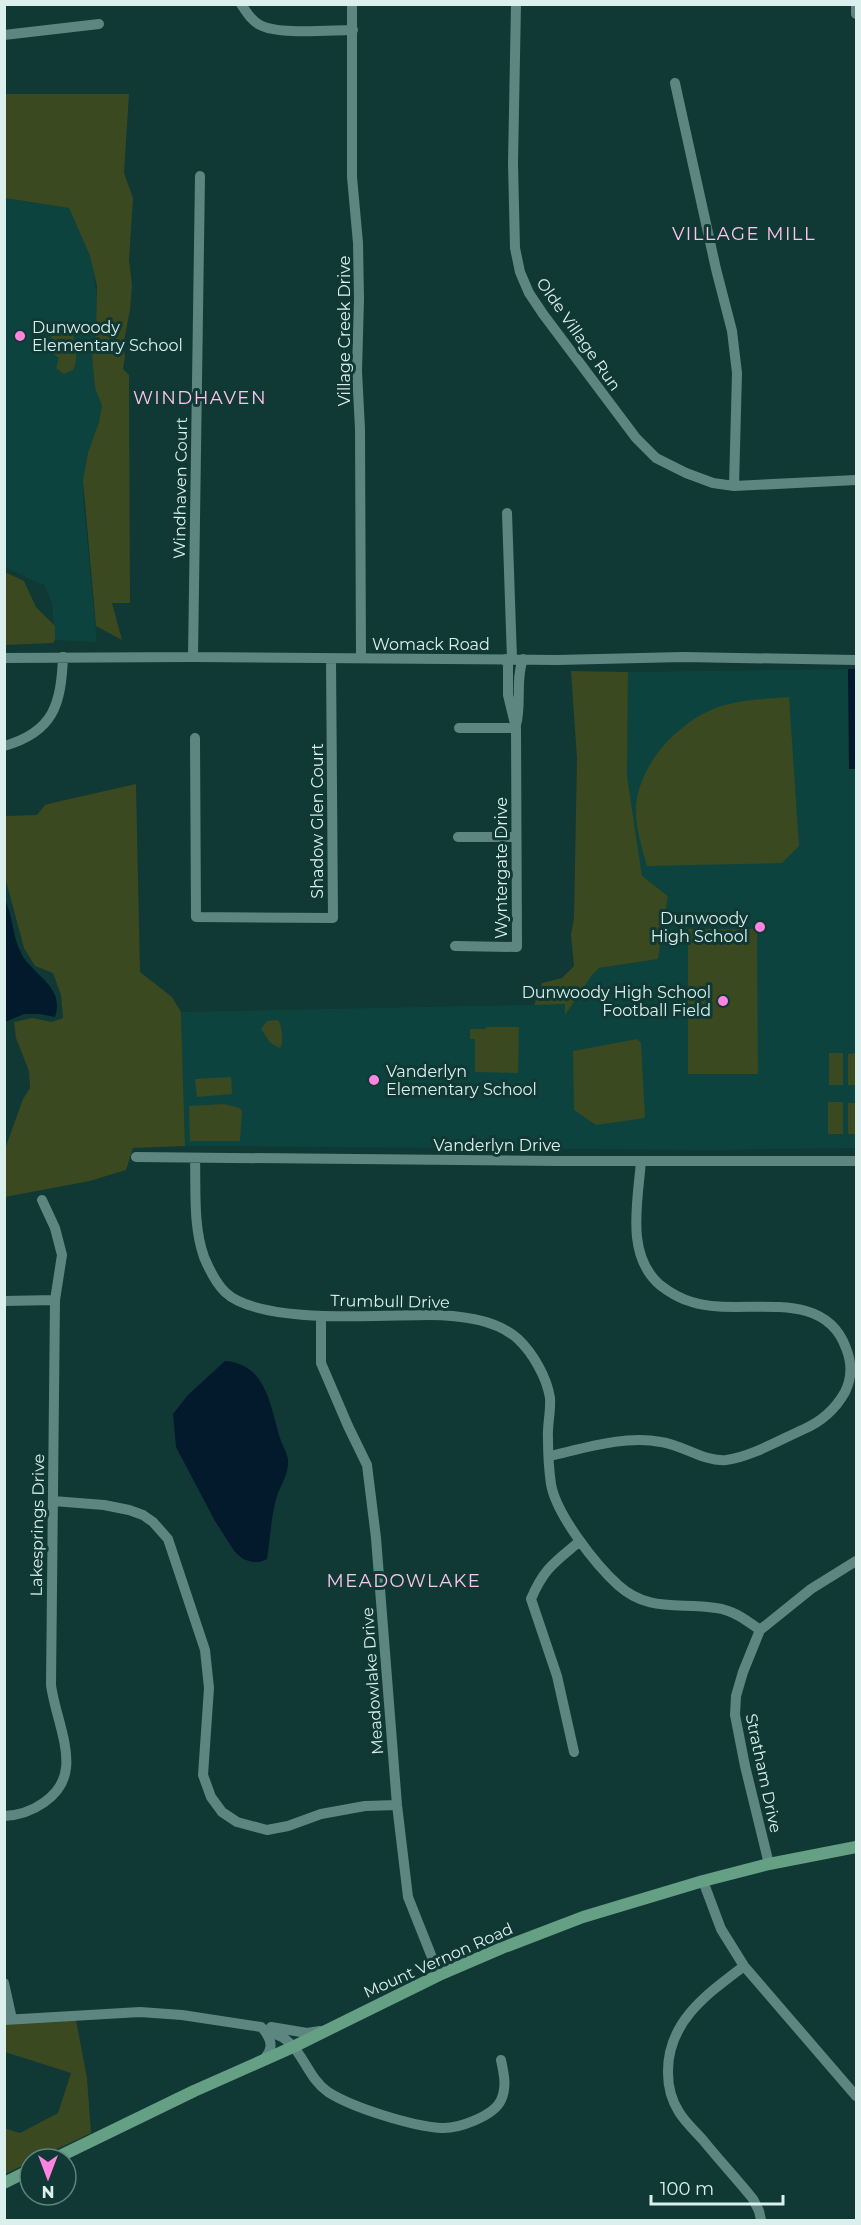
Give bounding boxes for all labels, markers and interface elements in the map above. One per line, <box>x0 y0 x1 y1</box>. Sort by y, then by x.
district label: VILLAGE MILL <box>672 223 816 245</box>
street label: Village Creek Drive <box>335 256 354 406</box>
street label: Olde Village Run <box>532 274 625 394</box>
place label: Dunwoody Elementary School <box>32 318 183 355</box>
marker: Dunwoody Elementary School <box>13 329 27 343</box>
district label: WINDHAVEN <box>133 387 267 409</box>
street label: Windhaven Court <box>170 417 191 559</box>
street label: Womack Road <box>372 635 490 654</box>
street label: Shadow Glen Court <box>308 743 327 899</box>
street label: Wyntergate Drive <box>492 797 511 939</box>
place label: Dunwoody High School <box>651 909 748 946</box>
marker: Dunwoody High School <box>753 920 767 934</box>
place label: Dunwoody High School Football Field <box>522 983 711 1020</box>
marker: Dunwoody High School Football Field <box>716 994 730 1008</box>
place label: Vanderlyn Elementary School <box>386 1062 537 1099</box>
marker: Vanderlyn Elementary School <box>367 1073 381 1087</box>
street label: Vanderlyn Drive <box>433 1136 561 1155</box>
street label: Trumbull Drive <box>330 1291 450 1312</box>
street label: Lakesprings Drive <box>27 1454 48 1597</box>
district label: MEADOWLAKE <box>327 1570 481 1592</box>
street label: Meadowlake Drive <box>358 1607 387 1755</box>
street label: Stratham Drive <box>742 1712 785 1834</box>
street label: Mount Vernon Road <box>361 1919 516 2002</box>
north arrow <box>18 2147 78 2207</box>
scale bar <box>651 2168 783 2206</box>
text: 100 m <box>660 2178 714 2200</box>
text: N <box>42 2182 54 2201</box>

